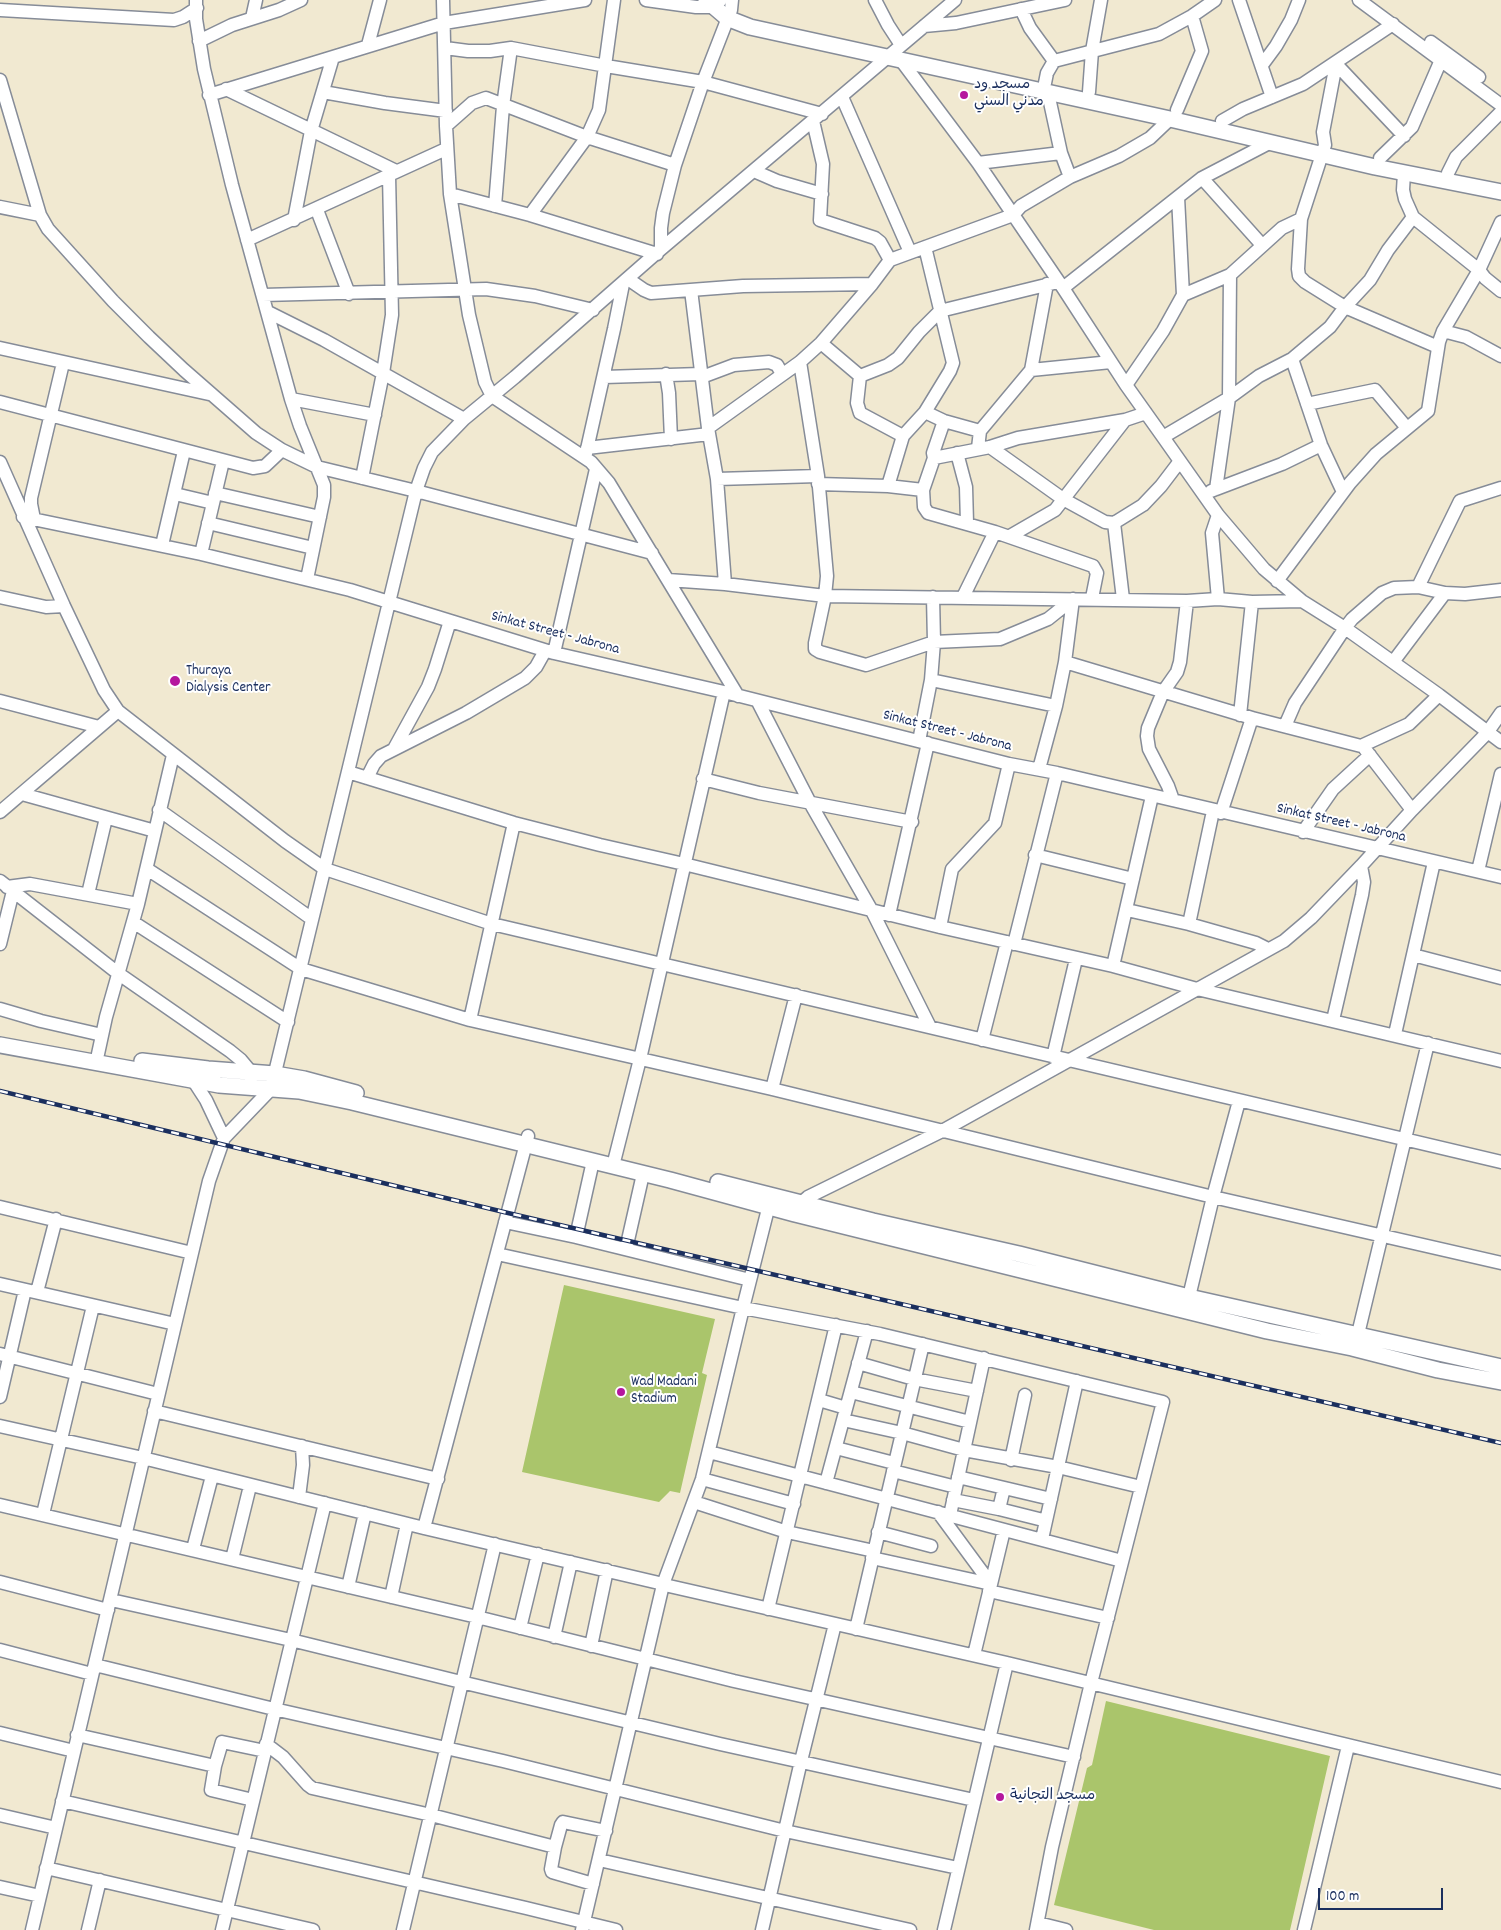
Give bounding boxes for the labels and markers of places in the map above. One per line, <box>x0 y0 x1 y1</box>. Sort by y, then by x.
place label: مسجد ود مدني السني <box>974 77 1044 112</box>
marker: مسجد ود مدني السني <box>958 89 970 101</box>
place label: Thuraya Dialysis Center <box>186 663 271 698</box>
marker: Thuraya Dialysis Center <box>168 674 182 688</box>
place label: Wad Madani Stadium <box>631 1374 697 1409</box>
marker: Wad Madani Stadium <box>615 1386 627 1398</box>
place label: مسجد التجانية <box>1010 1788 1095 1806</box>
marker: مسجد التجانية <box>994 1791 1006 1803</box>

